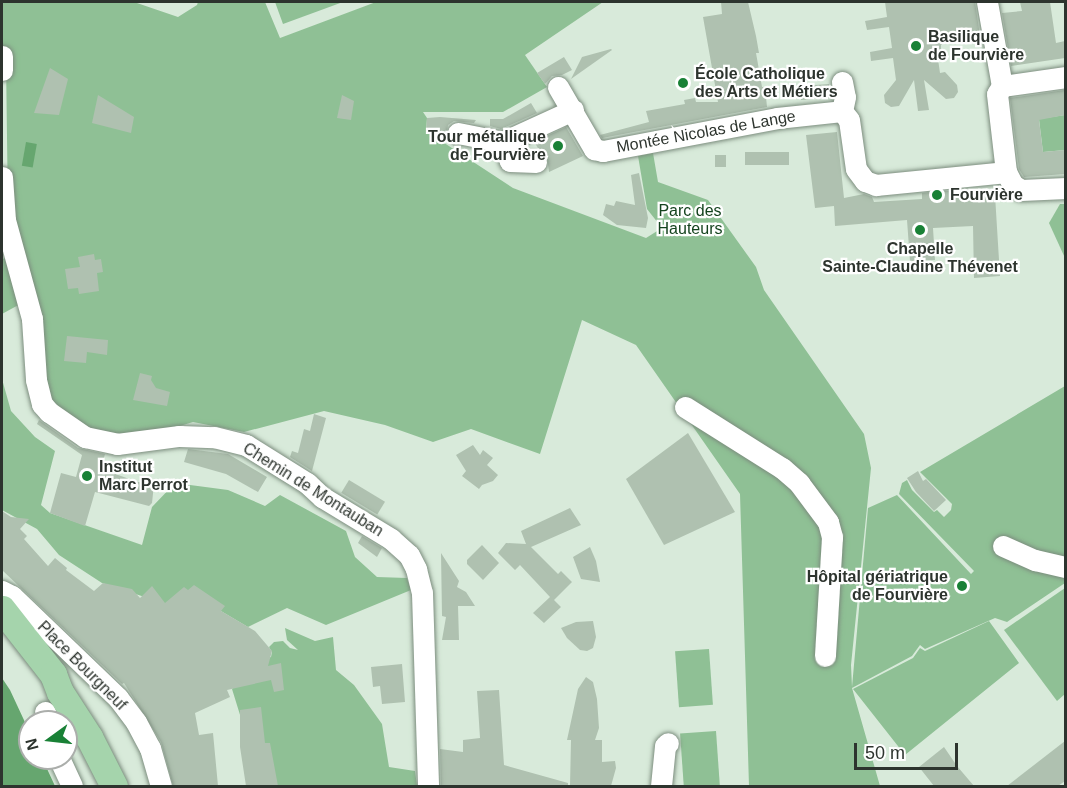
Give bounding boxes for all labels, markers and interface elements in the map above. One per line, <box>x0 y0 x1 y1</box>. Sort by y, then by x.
place label: Basilique de Fourvière <box>928 27 1024 65</box>
marker: Basilique de Fourvière <box>909 39 923 53</box>
place label: École Catholique des Arts et Métiers <box>695 64 838 102</box>
marker: École Catholique des Arts et Métiers <box>676 76 690 90</box>
street label: Montée Nicolas de Lange <box>615 107 797 157</box>
place label: Tour métallique de Fourvière <box>428 127 546 165</box>
marker: Tour métallique de Fourvière <box>551 139 565 153</box>
place label: Fourvière <box>950 185 1023 205</box>
marker: Fourvière <box>928 186 946 204</box>
park label: Parc des Hauteurs <box>658 201 722 239</box>
marker: Chapelle Sainte-Claudine Thévenet <box>913 223 927 237</box>
place label: Chapelle Sainte-Claudine Thévenet <box>822 239 1018 277</box>
street label: Chemin de Montauban <box>239 439 387 541</box>
place label: Institut Marc Perrot <box>99 457 188 495</box>
marker: Institut Marc Perrot <box>80 469 94 483</box>
place label: Hôpital gériatrique de Fourvière <box>807 567 948 605</box>
marker: Hôpital gériatrique de Fourvière <box>953 577 971 595</box>
street label: Place Bourgneuf <box>33 617 131 715</box>
north arrow <box>18 710 78 770</box>
scale bar <box>857 731 960 769</box>
text: N <box>22 736 42 752</box>
text: 50 m <box>865 743 905 763</box>

